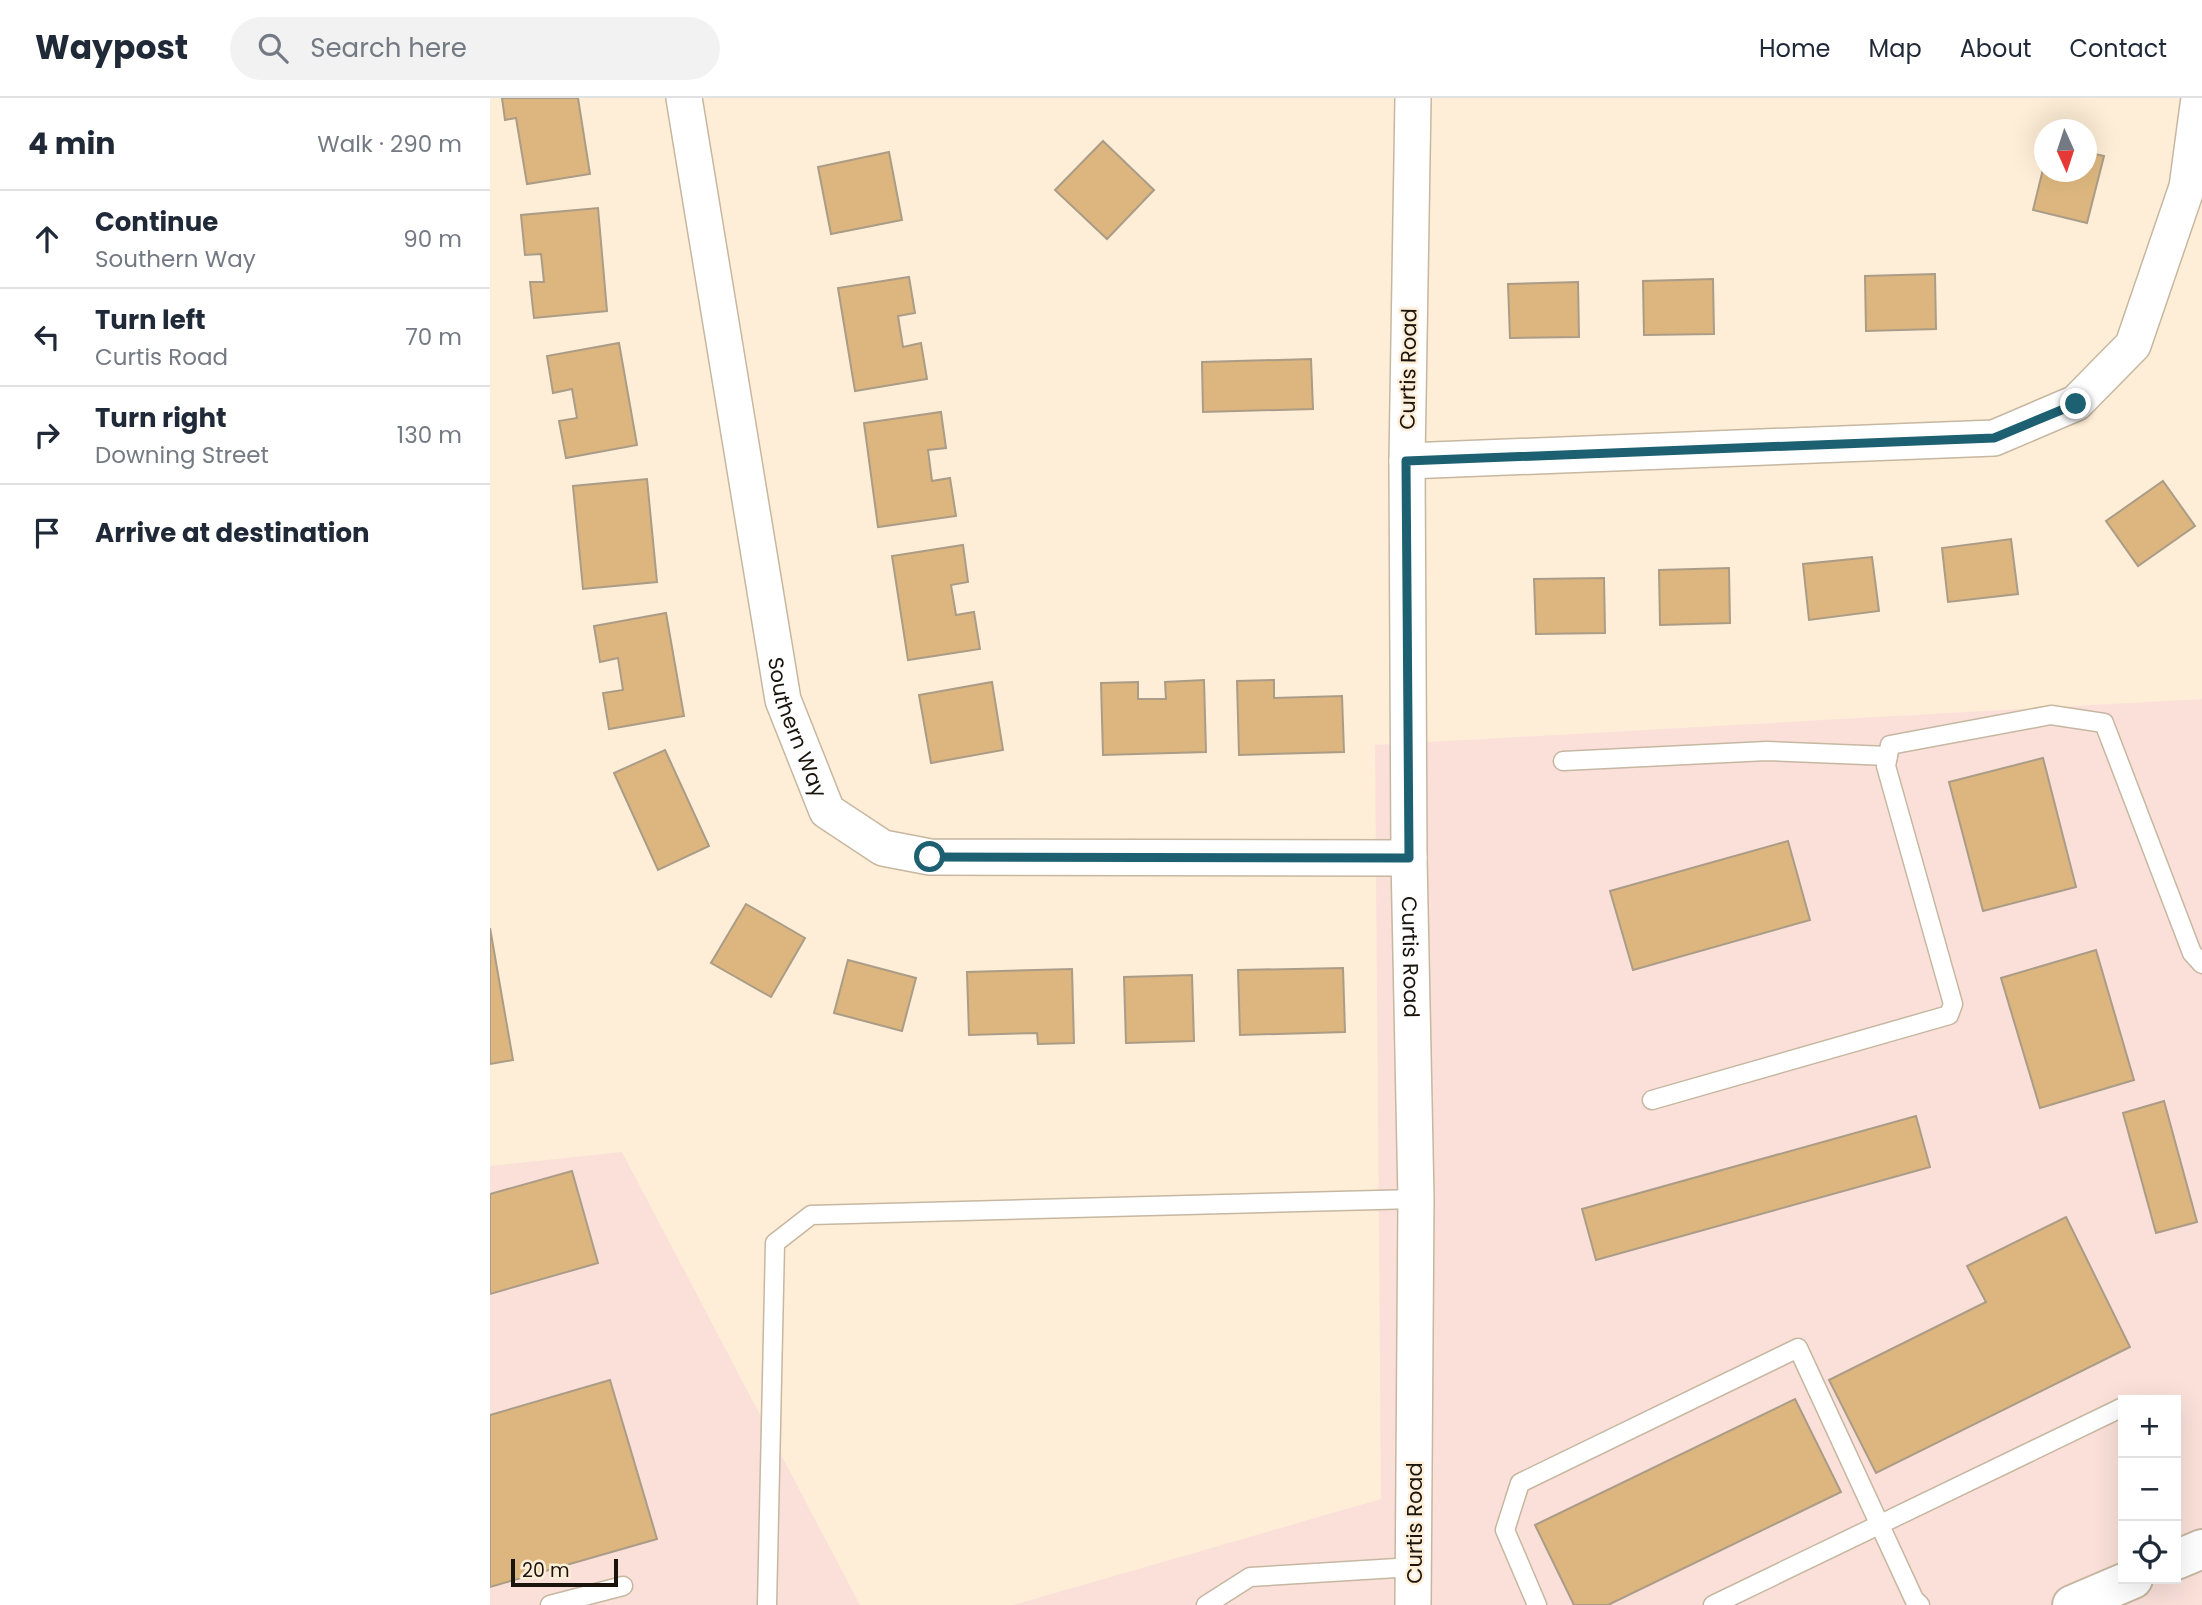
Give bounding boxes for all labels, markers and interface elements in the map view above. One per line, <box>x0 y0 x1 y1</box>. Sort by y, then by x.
search box <box>230 17 720 80</box>
text: Waypost <box>35 24 188 71</box>
icon: search <box>254 29 292 67</box>
text: Search here <box>310 30 467 66</box>
text: Home <box>1759 32 1831 65</box>
text: Map <box>1869 32 1922 65</box>
text: About <box>1960 32 2031 65</box>
text: Contact <box>2069 32 2167 65</box>
north arrow <box>2034 119 2097 182</box>
text: 4 min <box>28 122 116 165</box>
text: Walk · 290 m <box>317 128 462 160</box>
text: Continue <box>95 204 218 240</box>
icon: ahead <box>28 220 66 258</box>
text: 90 m <box>403 223 462 255</box>
text: Southern Way <box>95 243 256 275</box>
text: Turn left <box>95 302 206 338</box>
street label: Curtis Road <box>1392 308 1424 430</box>
icon: left <box>28 318 66 356</box>
text: 70 m <box>405 321 462 353</box>
text: Curtis Road <box>95 341 228 373</box>
route end <box>2060 388 2091 419</box>
text: Turn right <box>95 400 227 436</box>
icon: right <box>28 416 66 454</box>
text: 130 m <box>397 419 462 451</box>
text: Downing Street <box>95 439 269 471</box>
icon: arrive <box>28 514 66 552</box>
text: Arrive at destination <box>95 515 370 551</box>
street label: Southern Way <box>762 655 835 802</box>
route start <box>914 841 945 872</box>
street label: Curtis Road <box>1395 896 1427 1018</box>
map controls <box>2118 1395 2181 1584</box>
button: + <box>2118 1395 2181 1458</box>
button: − <box>2118 1458 2181 1521</box>
street label: Curtis Road <box>1400 1462 1429 1584</box>
button: locate <box>2118 1521 2181 1584</box>
scale bar <box>511 1556 618 1588</box>
text: 20 m <box>522 1557 570 1584</box>

